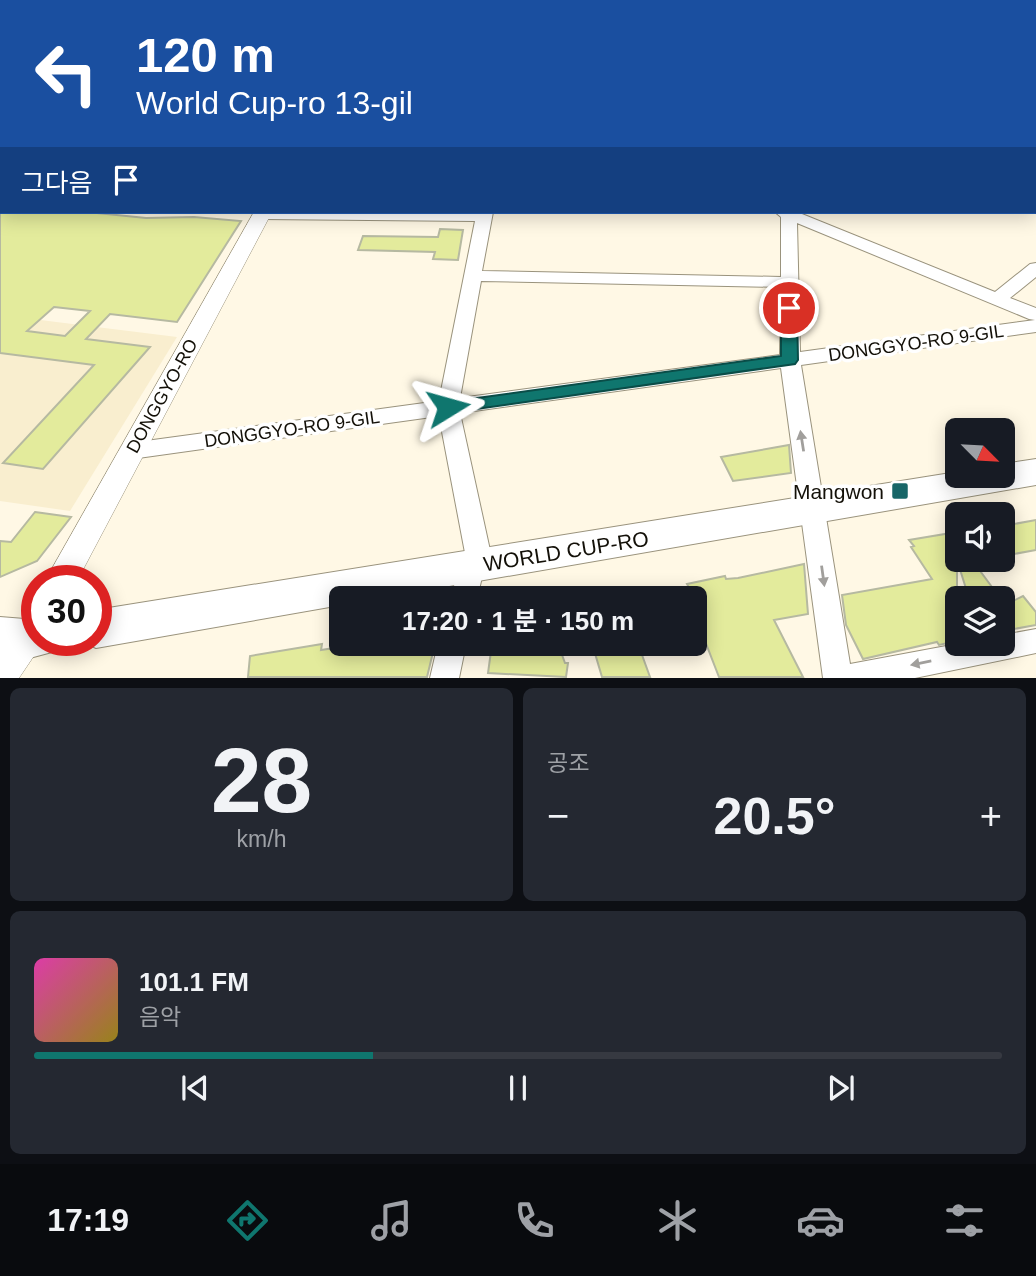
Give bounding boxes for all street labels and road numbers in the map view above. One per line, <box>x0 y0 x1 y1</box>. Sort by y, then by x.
street label: DONGGYO-RO 9-GIL <box>827 321 1005 365</box>
street label: DONGGYO-RO <box>122 336 202 456</box>
street label: DONGGYO-RO 9-GIL <box>203 407 381 451</box>
street label: WORLD CUP-RO <box>482 527 650 575</box>

